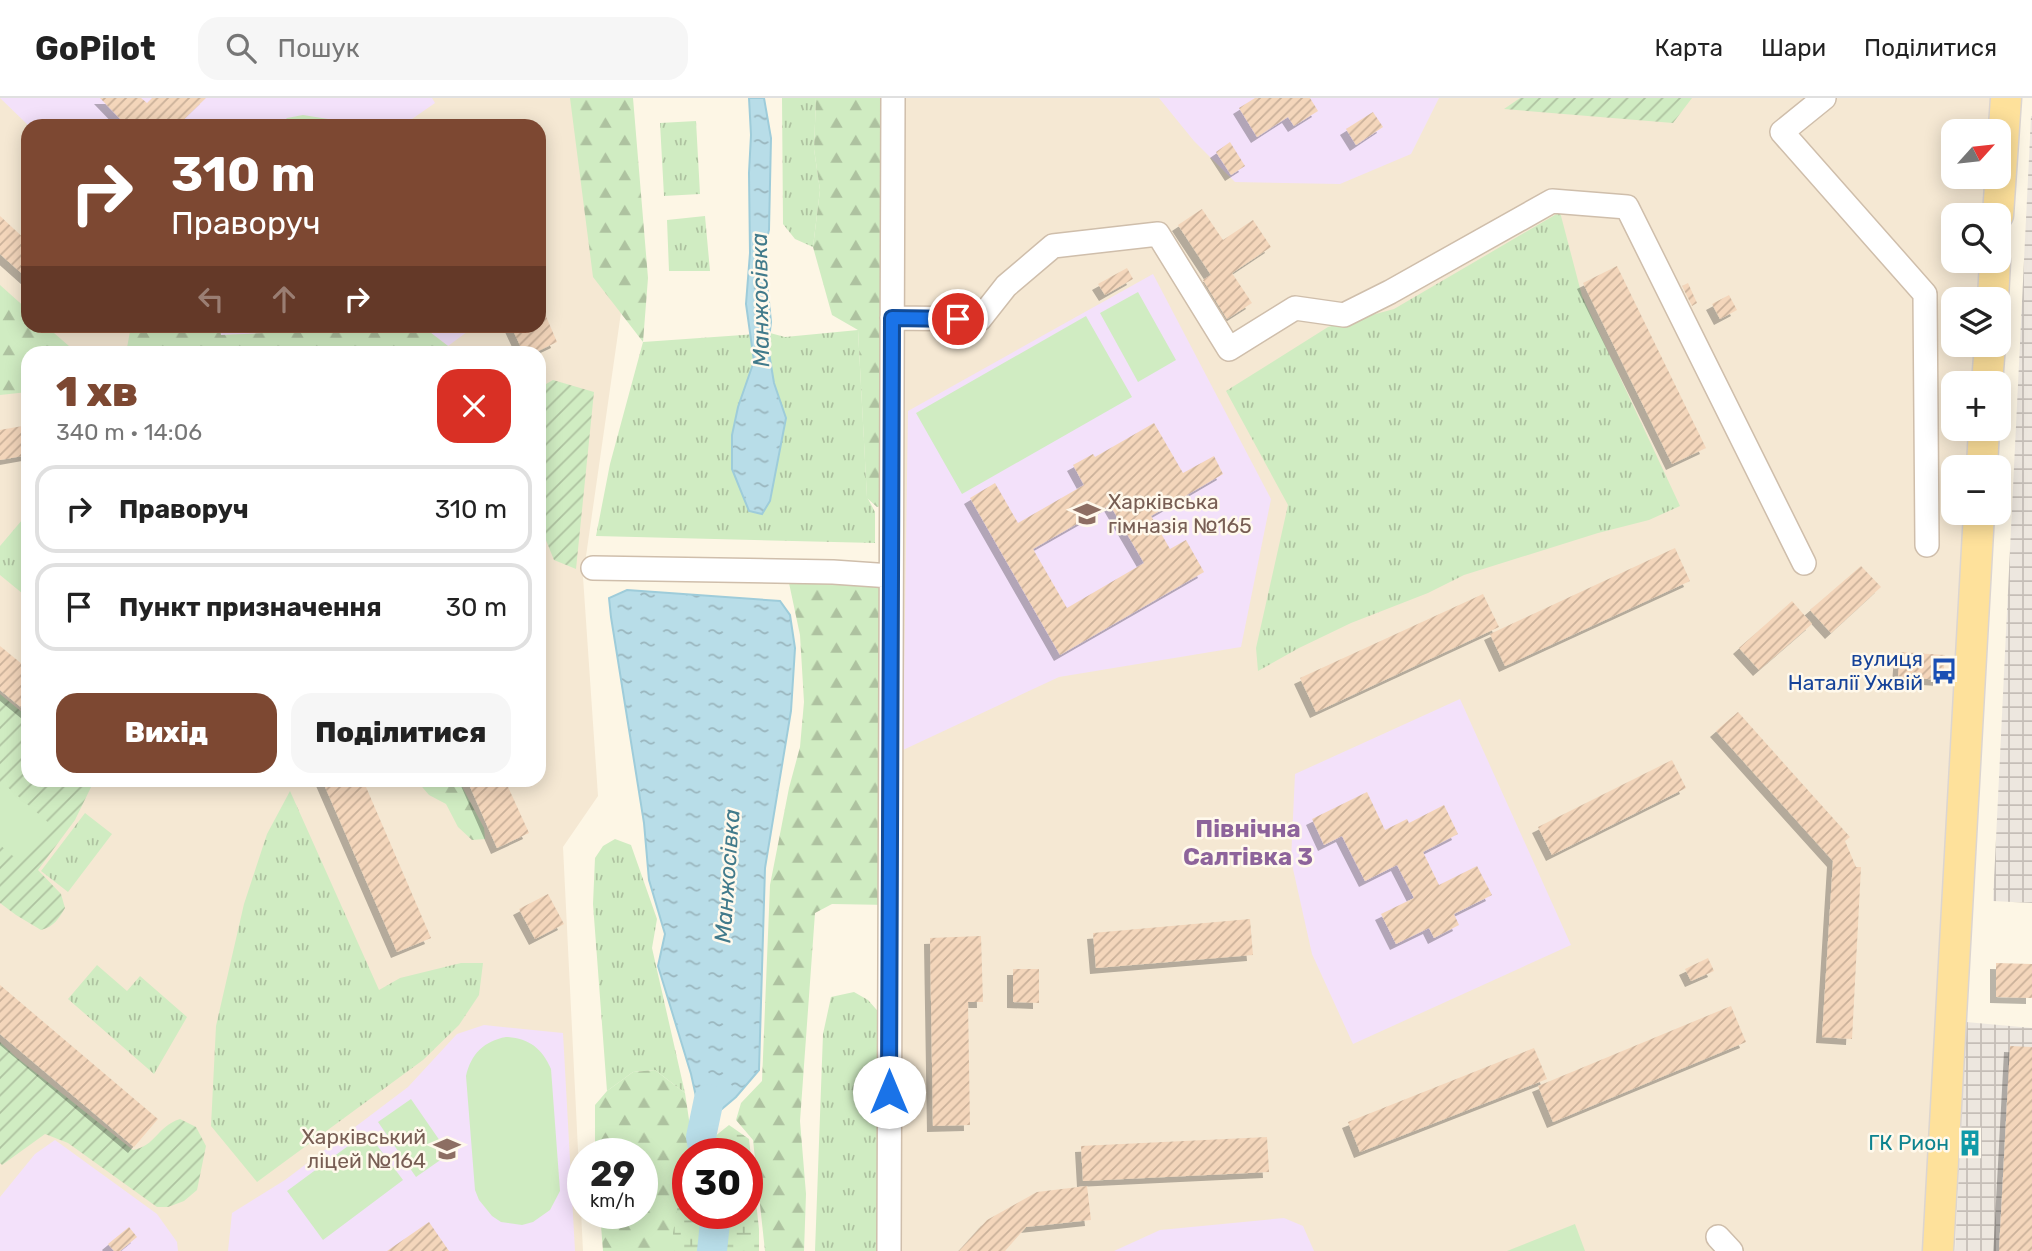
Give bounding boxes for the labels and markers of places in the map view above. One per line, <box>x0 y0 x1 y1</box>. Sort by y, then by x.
pin <box>928 289 988 349</box>
place label: Харківська гімназія №165 <box>1108 489 1252 538</box>
school or university icon: Харківська гімназія №165 <box>1072 499 1102 529</box>
place label: вулиця Наталії Ужвій <box>1788 646 1923 695</box>
bus stop icon: вулиця Наталії Ужвій <box>1929 656 1959 686</box>
place label: Харківський ліцей №164 <box>302 1124 426 1173</box>
building icon: ГК Рион <box>1955 1128 1985 1158</box>
place label: ГК Рион <box>1868 1130 1949 1155</box>
school or university icon: Харківський ліцей №164 <box>432 1134 462 1164</box>

